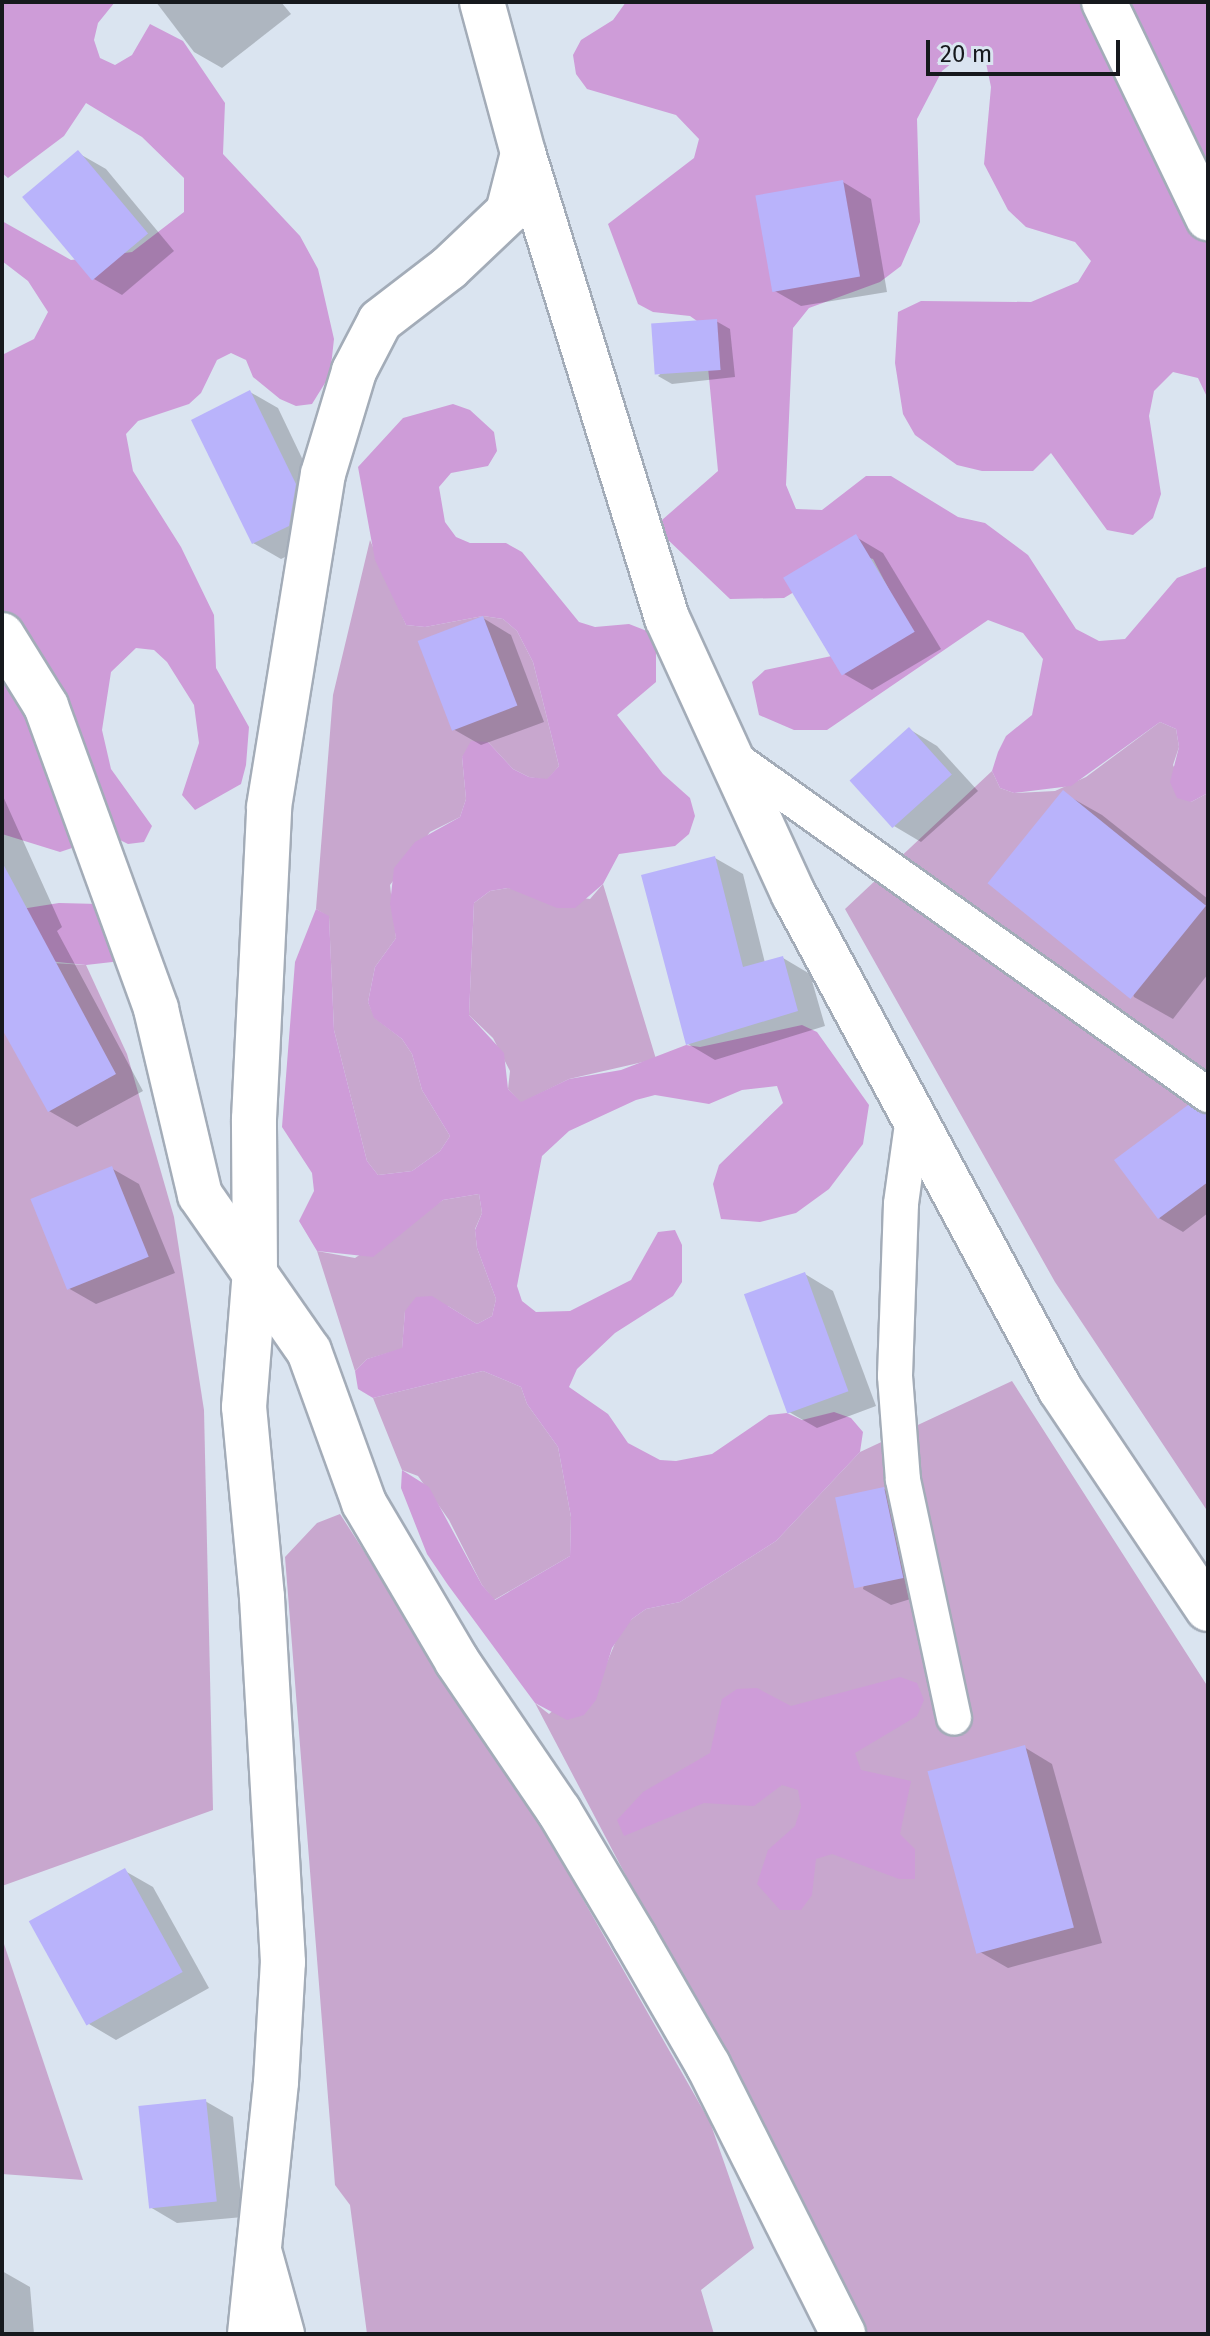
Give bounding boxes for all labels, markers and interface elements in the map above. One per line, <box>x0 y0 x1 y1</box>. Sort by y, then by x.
scale bar <box>930 24 1124 74</box>
text: 20 m <box>940 40 992 68</box>

